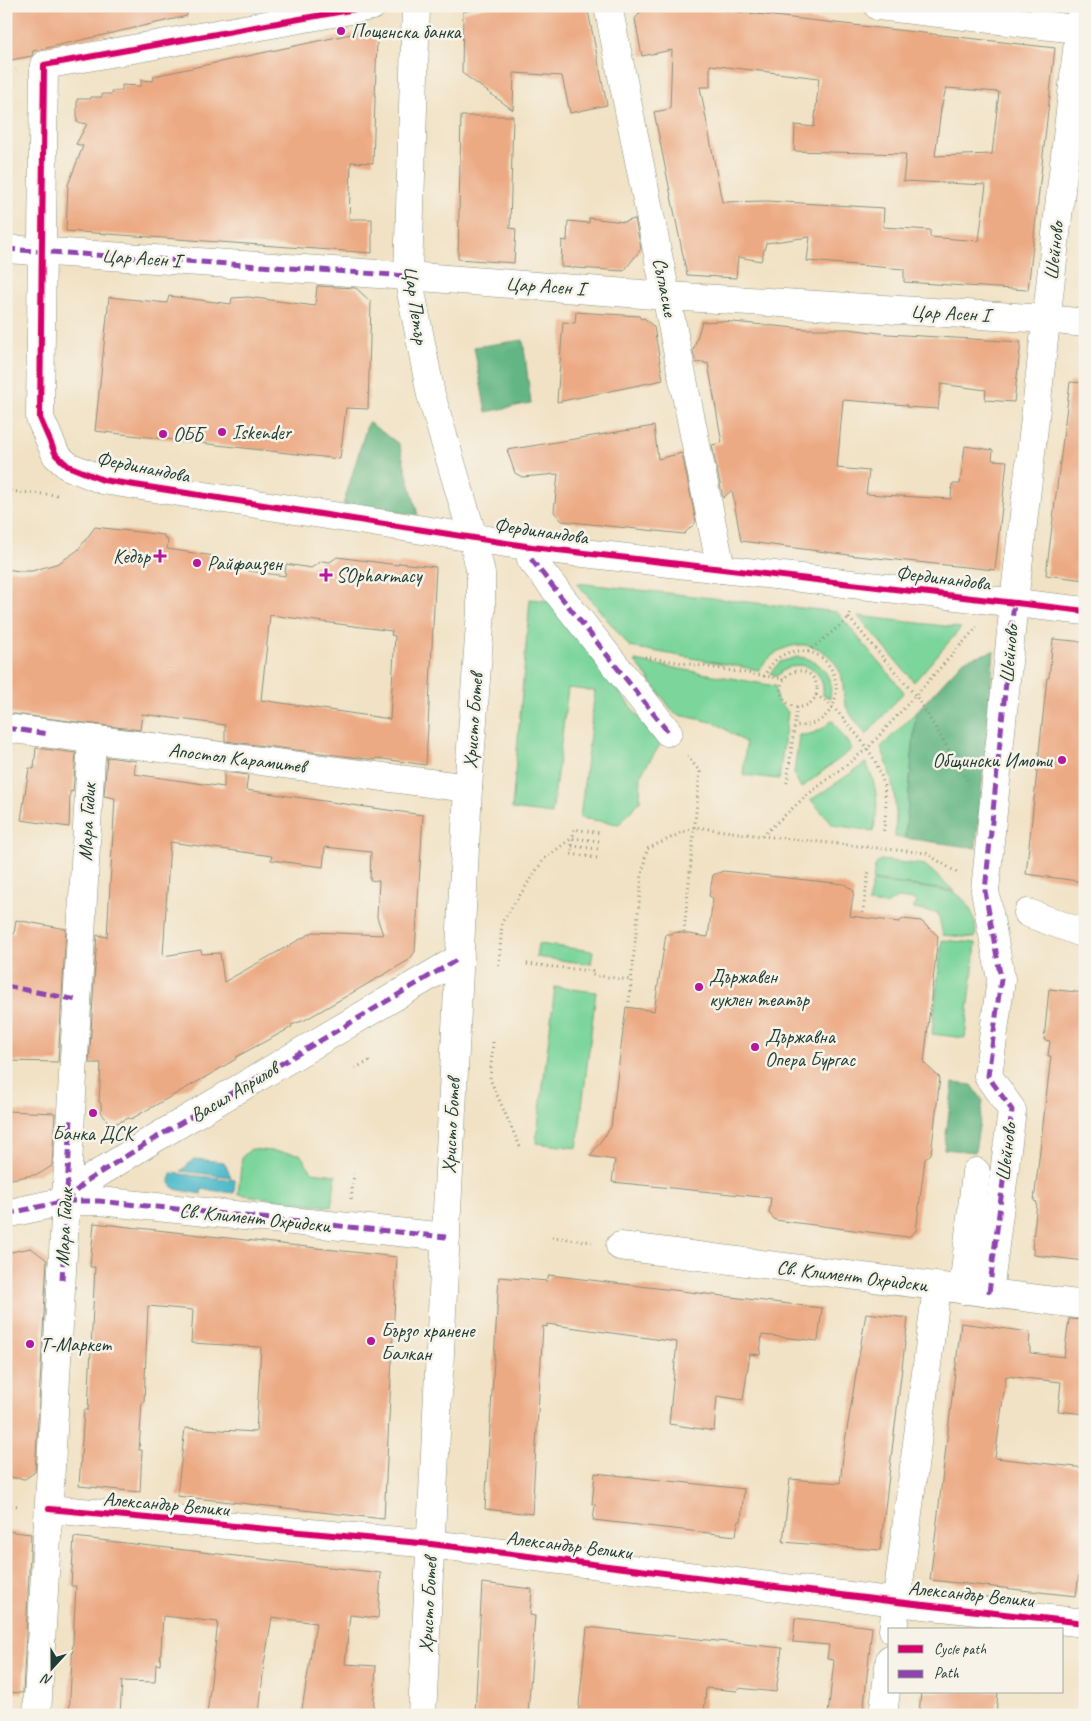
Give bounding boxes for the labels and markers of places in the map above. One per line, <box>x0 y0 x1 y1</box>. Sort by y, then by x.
place label: Пощенска банка <box>351 19 463 44</box>
marker: Пощенска банка <box>335 25 347 37</box>
place label: Iskender <box>232 420 293 445</box>
place label: ОББ <box>173 422 207 447</box>
marker: Iskender <box>216 426 228 438</box>
marker: ОББ <box>157 428 169 440</box>
place label: Кедър <box>113 544 151 569</box>
marker: Кедър <box>154 550 166 562</box>
place label: Райфаизен <box>207 551 284 576</box>
marker: Райфаизен <box>191 557 203 569</box>
place label: SOpharmacy <box>336 563 424 588</box>
marker: SOpharmacy <box>320 569 332 581</box>
place label: Общински Имоти <box>933 748 1054 773</box>
marker: Общински Имоти <box>1056 754 1068 766</box>
place label: Държавен куклен театър <box>709 964 811 1012</box>
marker: Държавен куклен театър <box>693 981 705 993</box>
place label: Държавна Опера Бургас <box>765 1024 856 1072</box>
marker: Държавна Опера Бургас <box>749 1041 761 1053</box>
marker: Банка ДСК <box>87 1107 99 1119</box>
place label: Банка ДСК <box>52 1121 138 1146</box>
place label: Бързо хранене Балкан <box>381 1318 476 1366</box>
place label: Т-Маркет <box>40 1332 112 1357</box>
marker: Бързо хранене Балкан <box>365 1335 377 1347</box>
marker: Т-Маркет <box>24 1338 36 1350</box>

